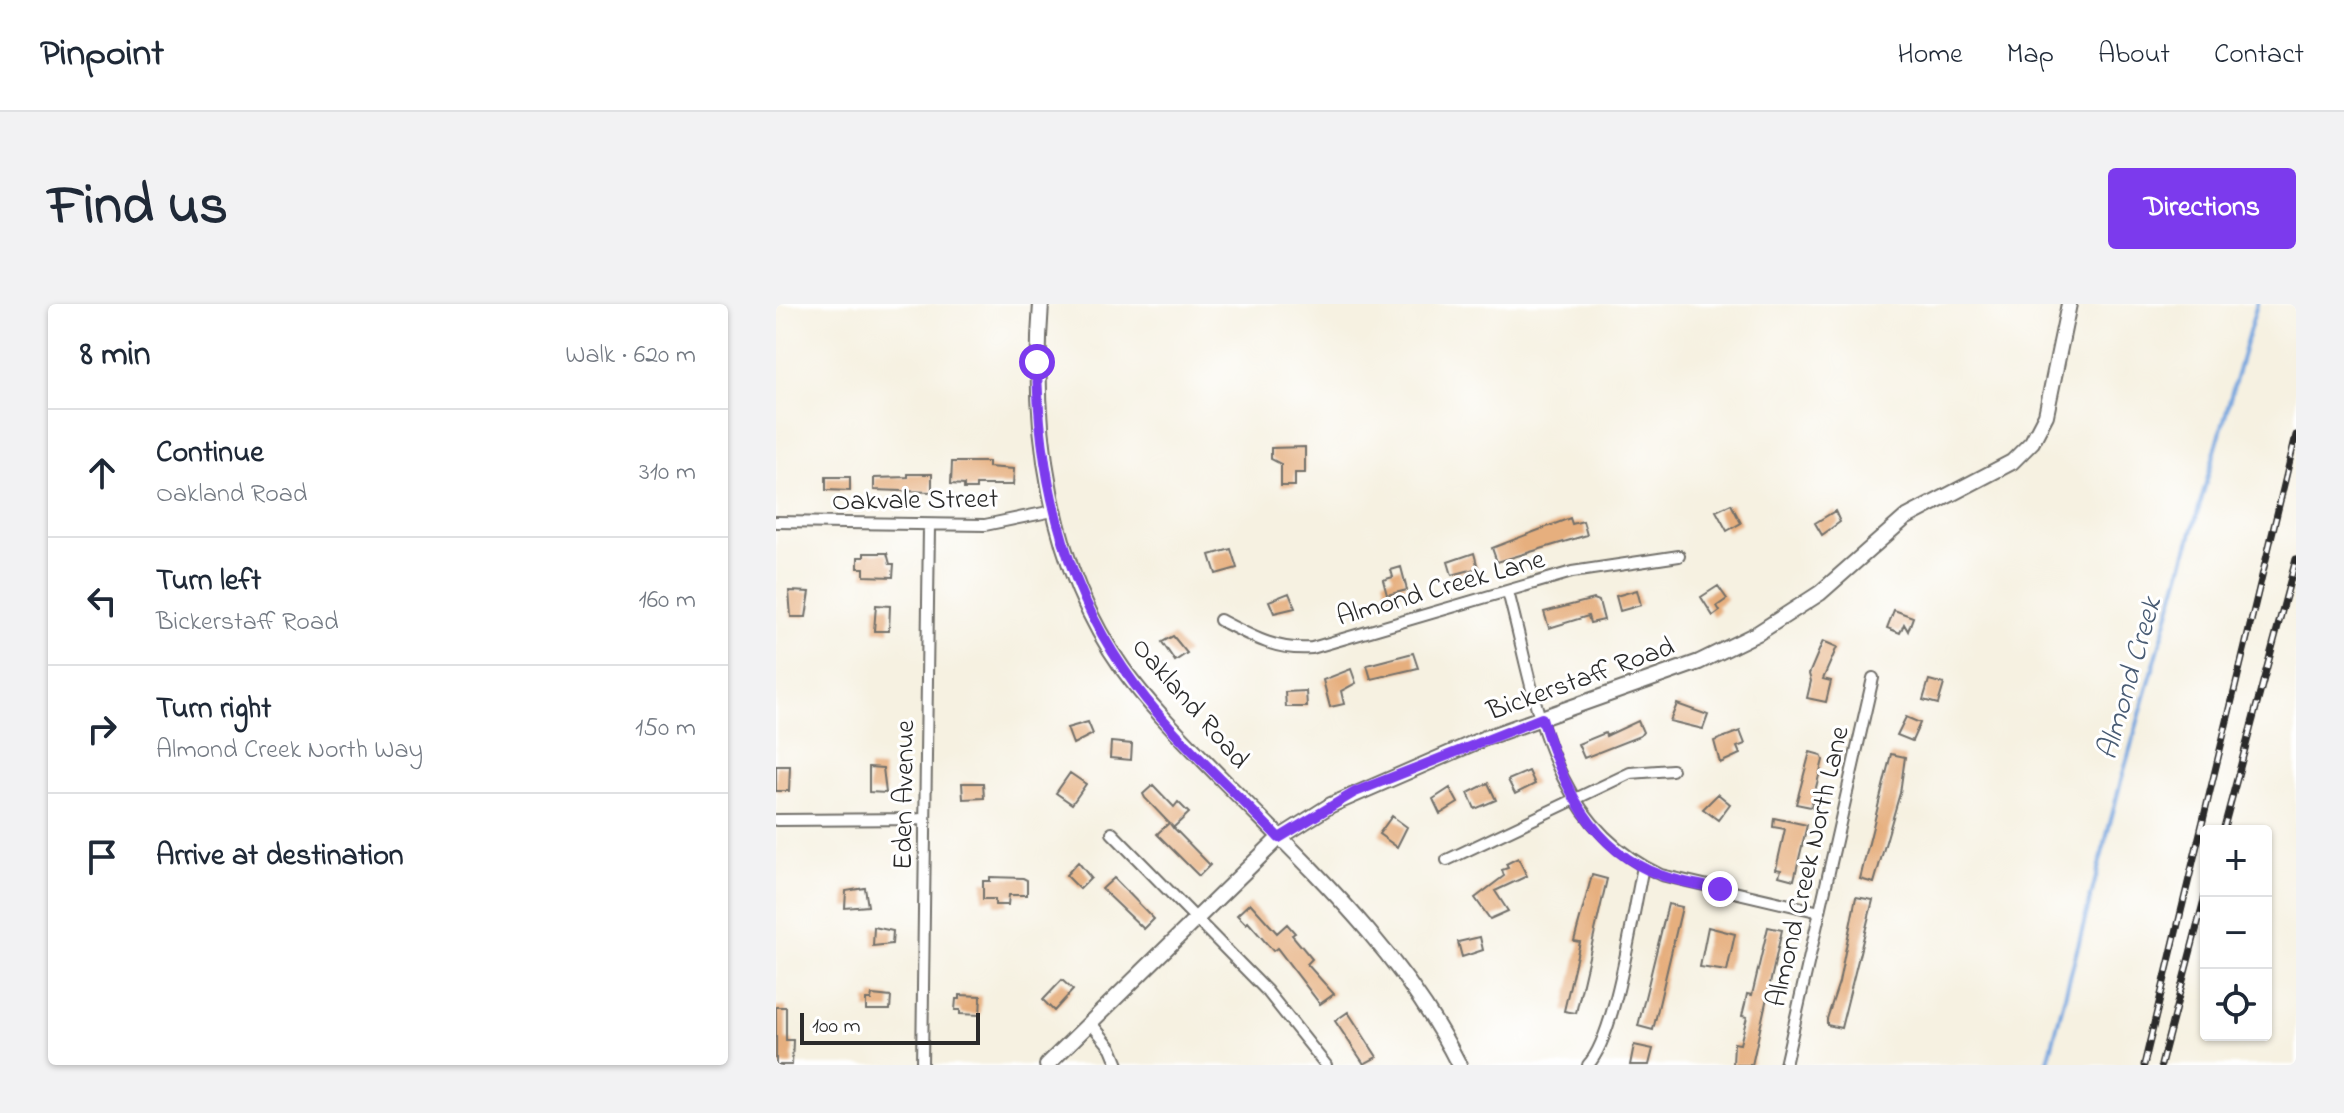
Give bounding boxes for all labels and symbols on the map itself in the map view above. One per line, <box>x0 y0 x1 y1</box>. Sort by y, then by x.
route start <box>1019 344 1055 380</box>
street label: Oakvale Street <box>831 480 999 523</box>
street label: Almond Creek Lane <box>1332 540 1550 639</box>
water label: Almond Creek <box>2087 591 2176 765</box>
street label: Bickerstaff Road <box>1481 627 1681 734</box>
street label: Oakland Road <box>1120 629 1258 779</box>
street label: Eden Avenue <box>884 719 927 870</box>
street label: Almond Creek North Lane <box>1757 722 1862 1011</box>
route end <box>1702 871 1738 907</box>
scale bar <box>800 1009 980 1045</box>

